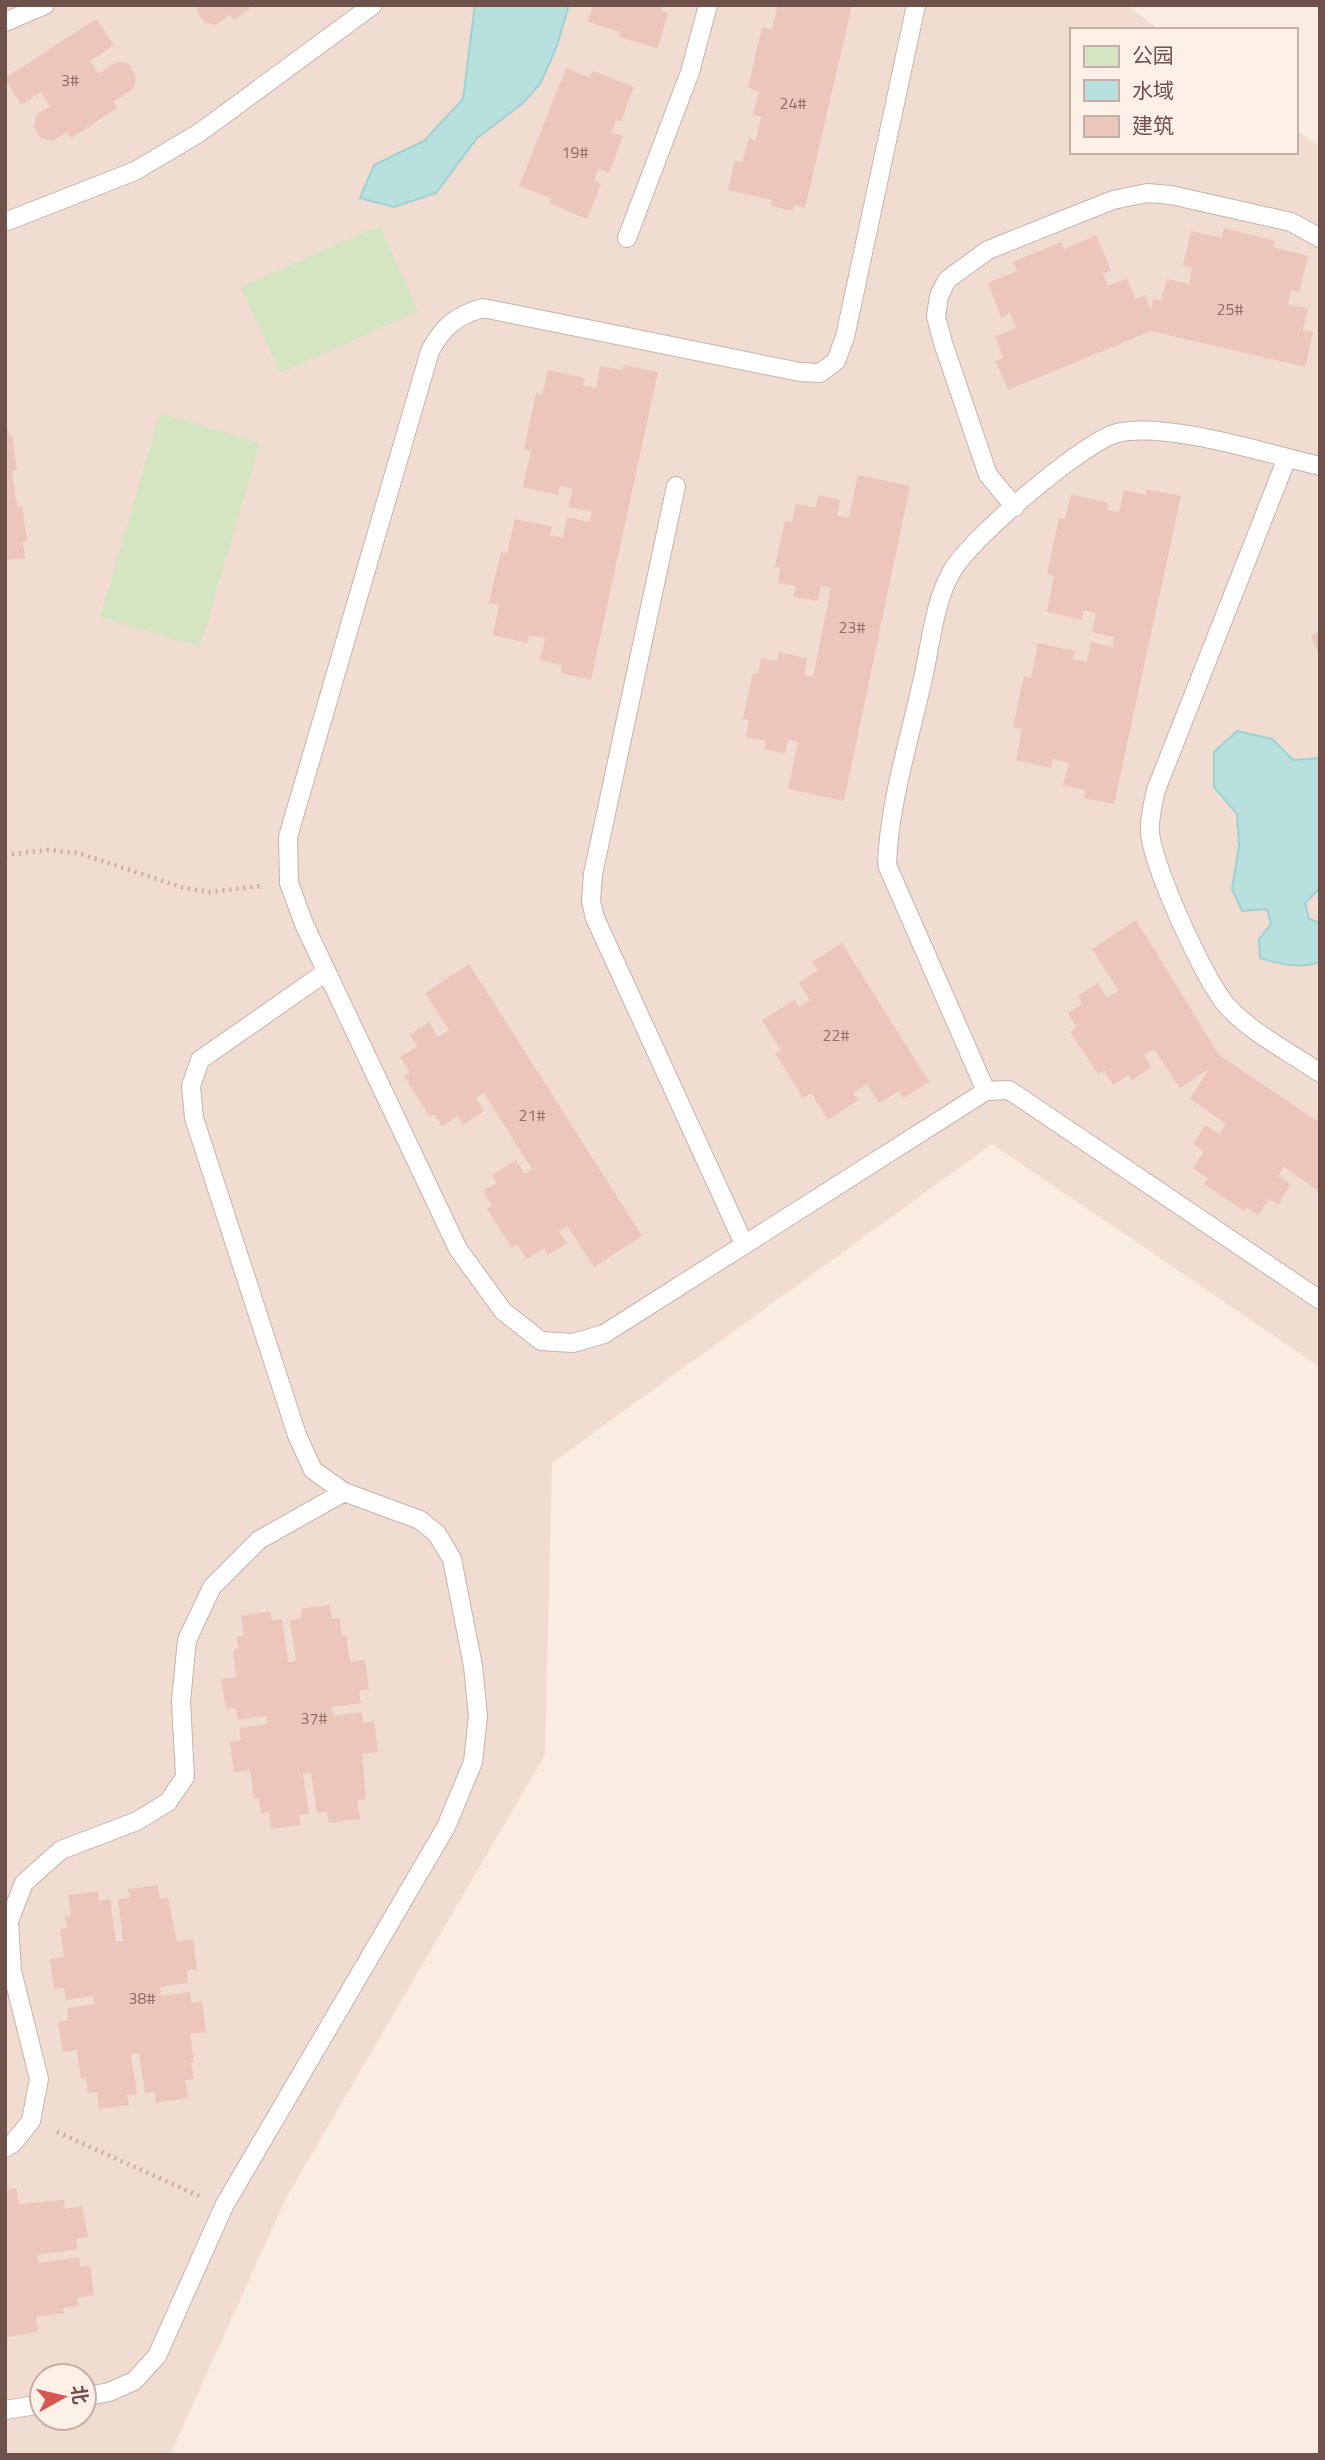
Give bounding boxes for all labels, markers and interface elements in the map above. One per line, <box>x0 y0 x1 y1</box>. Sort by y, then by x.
legend <box>1070 28 1297 154</box>
text: 公园 <box>1132 39 1174 71</box>
house number: 3# <box>61 68 79 92</box>
text: 水域 <box>1132 74 1174 106</box>
house number: 24# <box>780 91 806 115</box>
text: 建筑 <box>1132 109 1174 141</box>
house number: 19# <box>562 140 588 164</box>
house number: 25# <box>1217 297 1243 321</box>
house number: 23# <box>839 615 865 639</box>
house number: 22# <box>823 1023 849 1047</box>
house number: 21# <box>519 1103 545 1127</box>
house number: 37# <box>301 1706 327 1730</box>
house number: 38# <box>129 1986 155 2010</box>
north arrow <box>28 2362 98 2432</box>
text: 北 <box>65 2383 96 2406</box>

